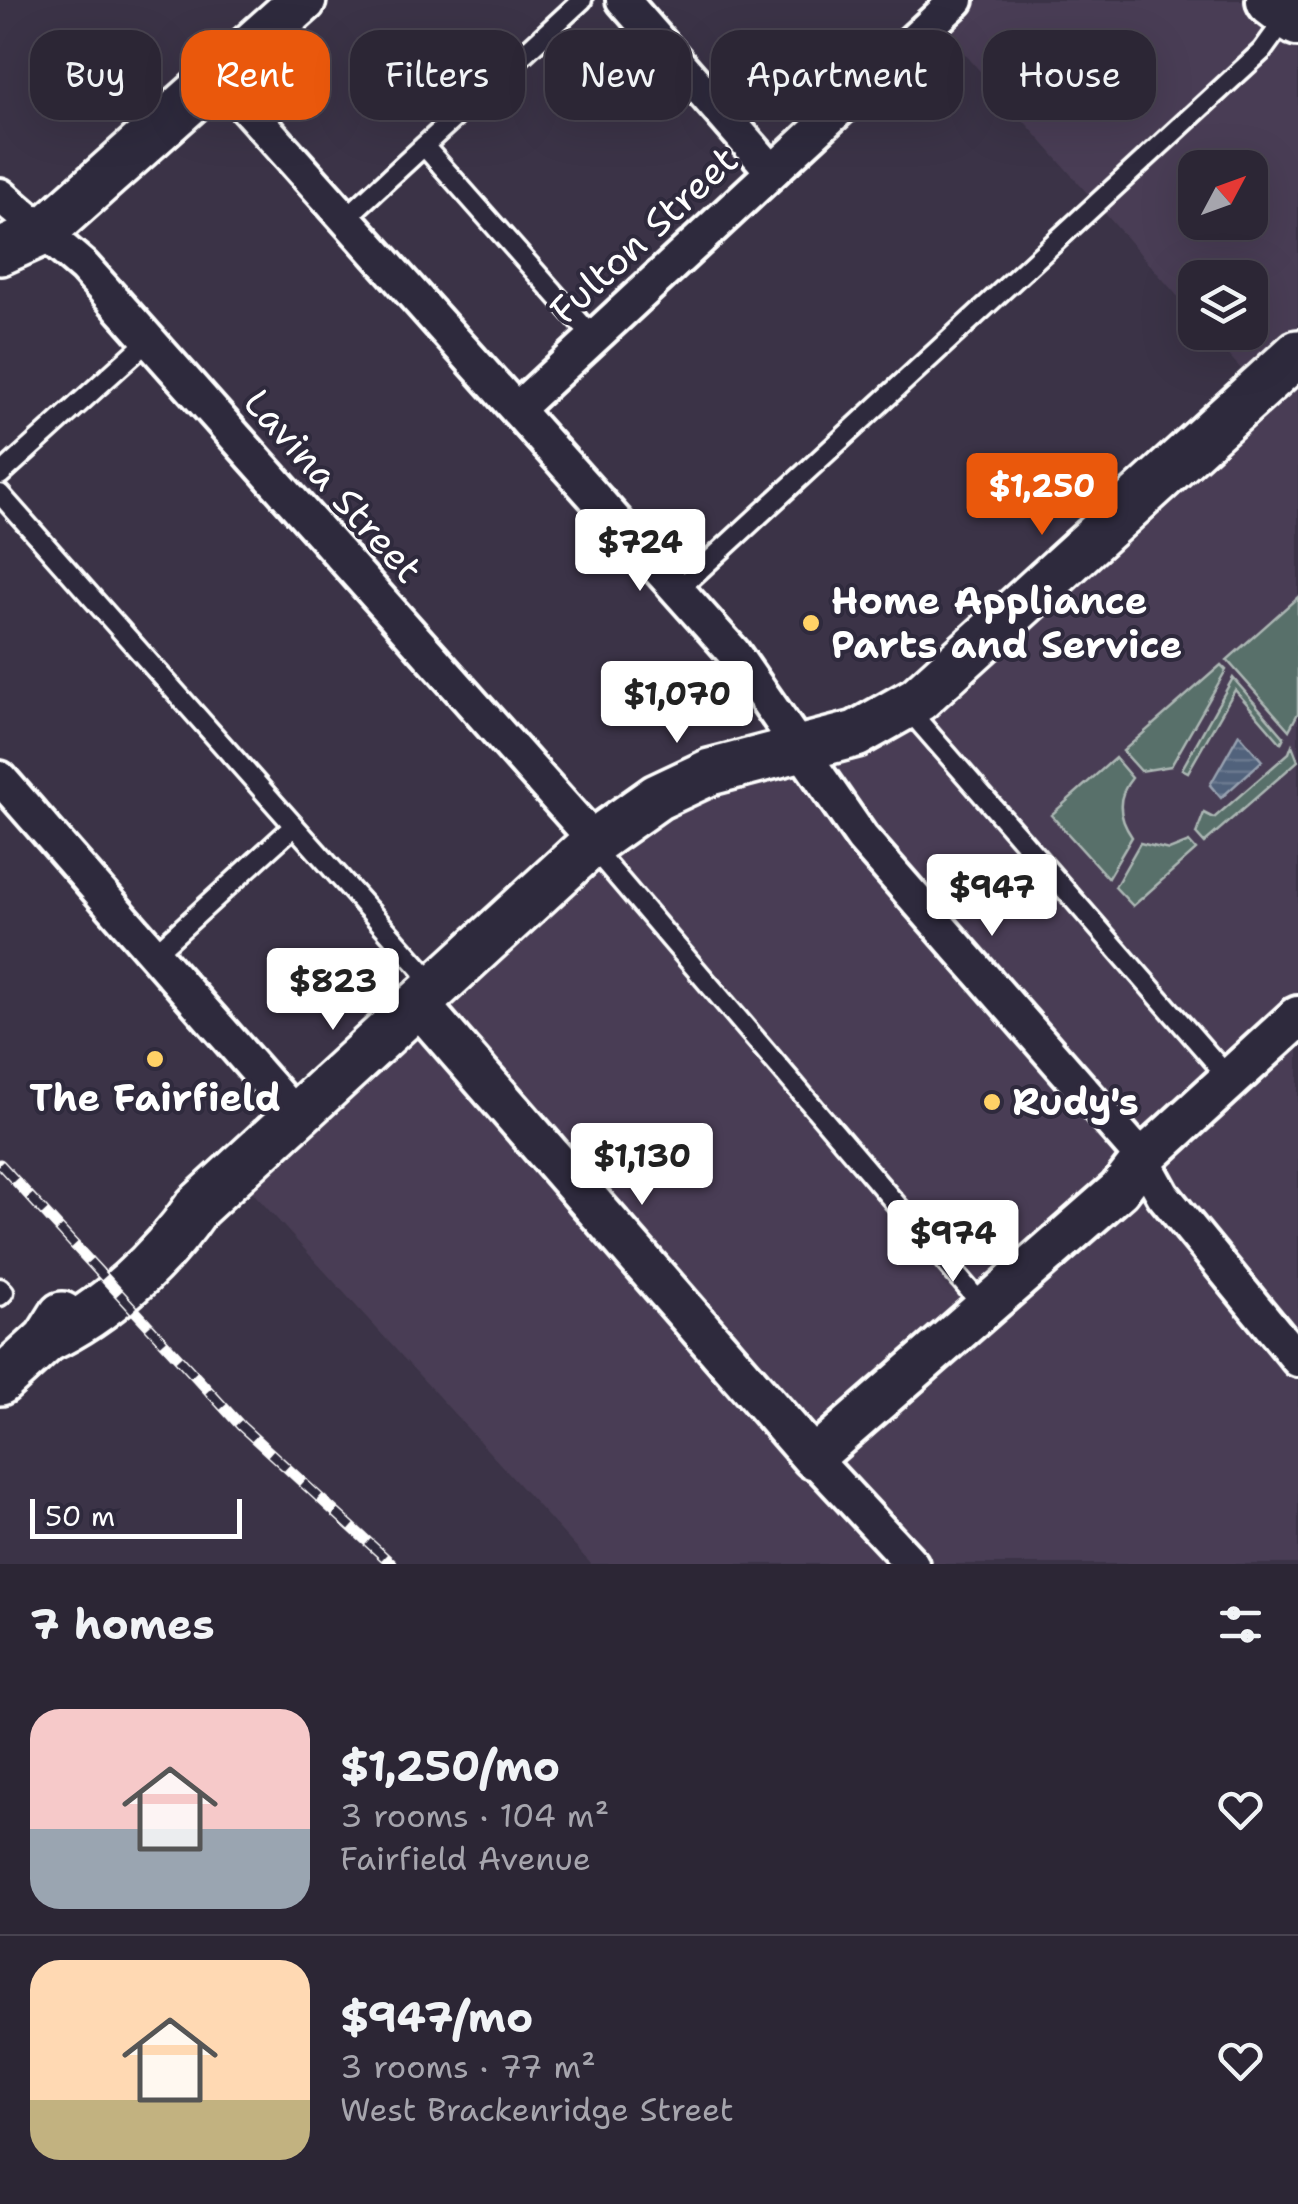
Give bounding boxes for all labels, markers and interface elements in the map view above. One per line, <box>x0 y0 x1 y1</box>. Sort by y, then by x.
chip: Buy <box>30 30 161 120</box>
chip: Rent <box>181 30 330 120</box>
chip: Filters <box>350 30 525 120</box>
chip: New <box>545 30 691 120</box>
chip: Apartment <box>711 30 963 120</box>
chip: House <box>983 30 1156 120</box>
street label: Fulton Street <box>539 134 749 335</box>
north arrow <box>1178 150 1268 240</box>
map controls <box>1178 150 1268 350</box>
button: layers <box>1178 260 1268 350</box>
street label: Lavina Street <box>233 378 434 594</box>
pin: $1,250 <box>961 453 1123 538</box>
text: $1,250 <box>989 464 1095 507</box>
pin: $724 <box>581 509 699 594</box>
text: $724 <box>597 520 683 563</box>
place label: Home Appliance Parts and Service <box>831 575 1182 670</box>
marker: Home Appliance Parts and Service <box>800 612 822 634</box>
pin: $1,070 <box>596 661 758 746</box>
text: $1,070 <box>623 672 731 715</box>
pin: $947 <box>933 854 1051 939</box>
text: $947 <box>949 865 1035 908</box>
pin: $823 <box>274 948 392 1033</box>
text: $823 <box>289 959 377 1002</box>
marker: The Fairfield <box>144 1048 166 1070</box>
place label: The Fairfield <box>29 1072 281 1123</box>
place label: Rudy's <box>1012 1076 1139 1127</box>
marker: Rudy's <box>981 1091 1003 1113</box>
pin: $1,130 <box>561 1123 723 1208</box>
text: $1,130 <box>593 1134 691 1177</box>
pin: $974 <box>894 1200 1012 1285</box>
text: $974 <box>909 1211 997 1254</box>
scale bar <box>30 1494 242 1538</box>
text: 50 m <box>45 1497 115 1535</box>
text: 7 homes <box>30 1596 215 1652</box>
icon: filters <box>1213 1597 1268 1652</box>
text: $1,250/mo <box>340 1738 560 1794</box>
icon: home <box>110 1749 230 1869</box>
icon: heart <box>1213 1782 1268 1837</box>
text: 3 rooms · 104 m² <box>340 1794 609 1837</box>
text: Fairfield Avenue <box>340 1837 591 1880</box>
text: $947/mo <box>340 1989 533 2045</box>
icon: home <box>110 2000 230 2120</box>
icon: heart <box>1213 2033 1268 2088</box>
text: 3 rooms · 77 m² <box>340 2045 596 2088</box>
text: West Brackenridge Street <box>340 2088 734 2131</box>

